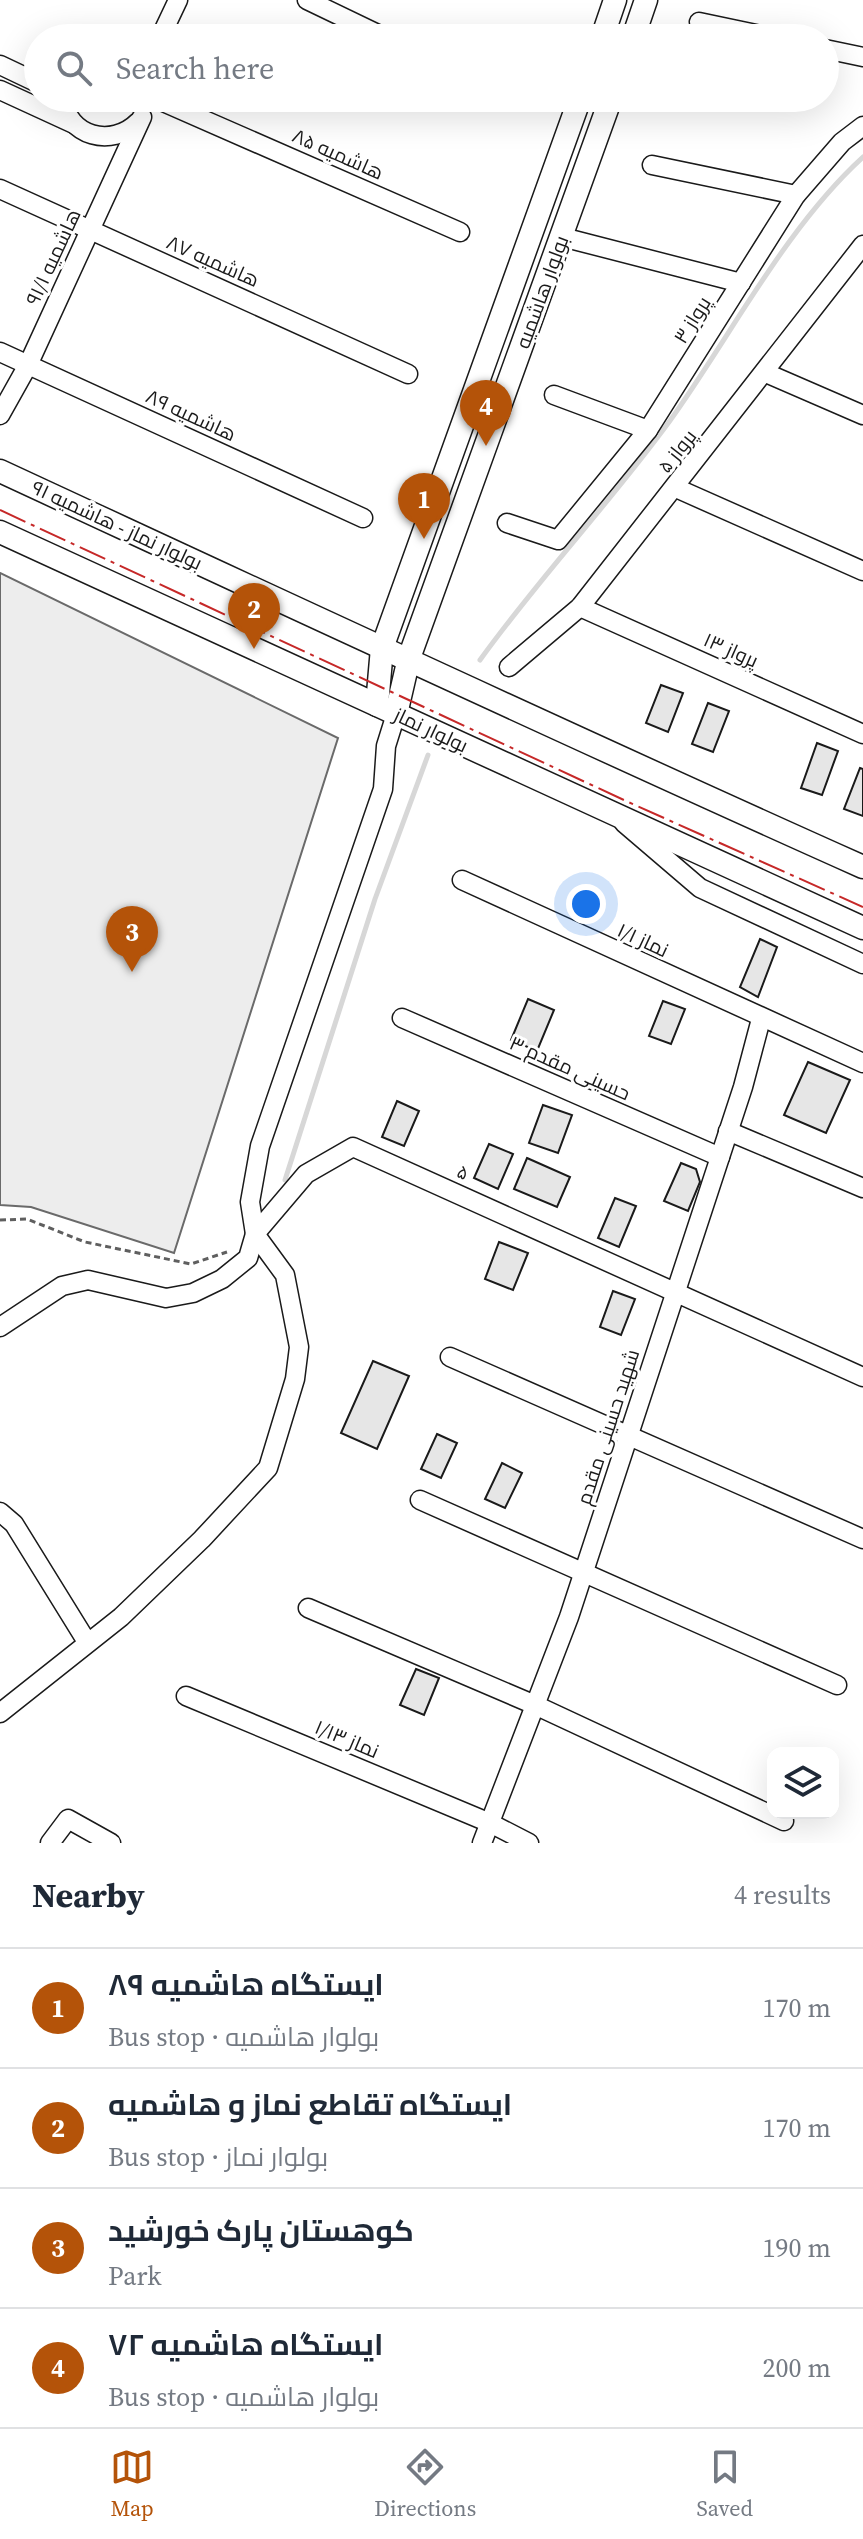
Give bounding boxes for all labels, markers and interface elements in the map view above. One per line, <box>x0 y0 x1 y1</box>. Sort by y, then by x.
search box <box>24 24 839 112</box>
icon: search <box>52 46 96 90</box>
text: Search here <box>116 48 274 89</box>
street label: هاشمیه ۸۵ <box>288 121 388 187</box>
street label: هاشمیه ۹۱/۱ <box>18 204 88 310</box>
street label: هاشمیه ۸۷ <box>162 228 264 294</box>
street label: بولوار هاشمیه <box>509 232 575 352</box>
street label: پرواز ۳ <box>667 290 718 349</box>
pin: 4 <box>460 380 512 446</box>
street label: هاشمیه ۸۹ <box>141 382 241 448</box>
street label: پرواز ۵ <box>651 423 703 479</box>
street label: بولوار نماز - هاشمیه ۹۱ <box>27 473 207 577</box>
pin: 1 <box>398 473 450 539</box>
pin: 2 <box>228 583 280 649</box>
street label: پرواز ۱۳ <box>699 626 763 675</box>
street label: بولوار نماز <box>388 700 473 759</box>
your location <box>566 884 606 924</box>
pin: 3 <box>106 906 158 972</box>
street label: نماز ۱/۱ <box>613 916 673 964</box>
street label: حسینی مقدم ۳ <box>505 1029 635 1107</box>
street label: ۵ <box>452 1157 474 1187</box>
street label: شهید حسینی مقدم <box>570 1346 646 1508</box>
street label: نماز ۱/۱۳ <box>311 1713 383 1765</box>
map controls <box>767 1747 839 1819</box>
button: layers <box>767 1747 839 1819</box>
text: Nearby <box>32 1872 145 1918</box>
text: 4 results <box>734 1877 831 1913</box>
text: ایستگاه هاشمیه ۸۹ <box>108 1964 384 2005</box>
text: 1 <box>51 1990 65 2026</box>
text: 170 m <box>763 1990 831 2026</box>
text: Bus stop · بولوار هاشمیه <box>108 2019 379 2055</box>
text: ایستگاه تقاطع نماز و هاشمیه <box>108 2084 512 2125</box>
text: 2 <box>51 2110 65 2146</box>
text: 170 m <box>763 2110 831 2146</box>
text: Bus stop · بولوار نماز <box>108 2139 328 2175</box>
text: کوهستان پارک خورشید <box>108 2210 414 2251</box>
text: 3 <box>51 2230 65 2266</box>
text: 190 m <box>763 2230 831 2266</box>
text: Park <box>108 2258 161 2294</box>
text: ایستگاه هاشمیه ۷۲ <box>108 2324 383 2365</box>
text: 4 <box>51 2350 65 2386</box>
text: 200 m <box>763 2350 831 2386</box>
text: Bus stop · بولوار هاشمیه <box>108 2379 379 2415</box>
tab: Map <box>110 2445 154 2523</box>
tab: Directions <box>374 2445 476 2523</box>
tab: Saved <box>696 2445 753 2523</box>

